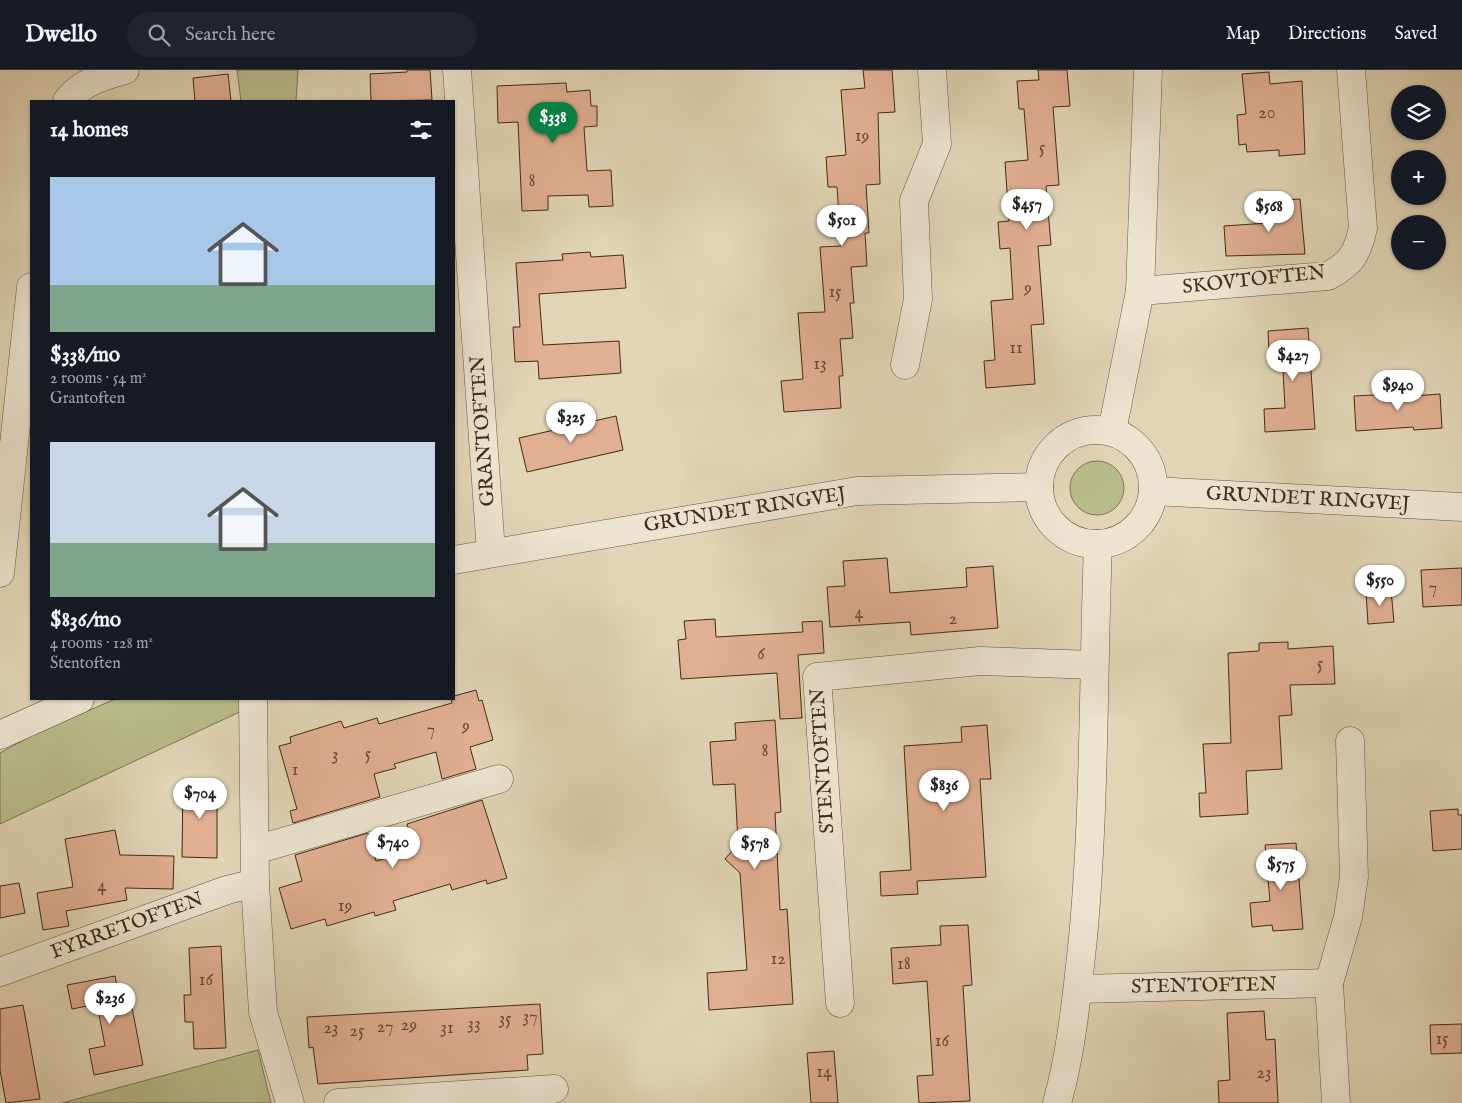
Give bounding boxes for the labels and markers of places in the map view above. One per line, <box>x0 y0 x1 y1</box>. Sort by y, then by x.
pin: $338 <box>523 102 583 144</box>
pin: $457 <box>997 189 1057 231</box>
pin: $568 <box>1239 190 1299 233</box>
pin: $501 <box>812 204 872 247</box>
pin: $427 <box>1263 340 1323 382</box>
pin: $940 <box>1368 370 1428 412</box>
pin: $325 <box>541 402 601 444</box>
pin: $550 <box>1350 564 1410 607</box>
pin: $836 <box>914 770 974 812</box>
pin: $704 <box>170 778 230 820</box>
pin: $740 <box>363 826 423 869</box>
pin: $578 <box>725 828 785 870</box>
pin: $575 <box>1251 848 1311 891</box>
pin: $236 <box>80 982 140 1025</box>

